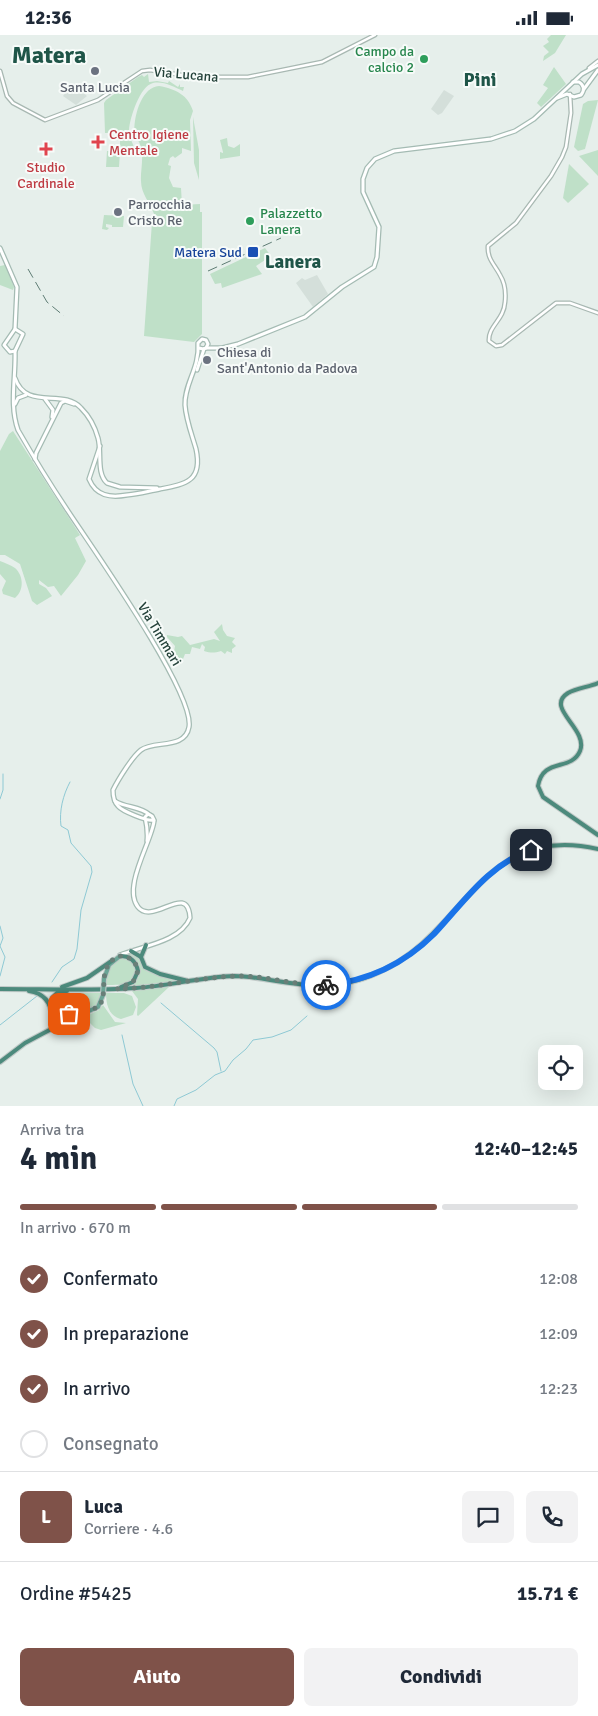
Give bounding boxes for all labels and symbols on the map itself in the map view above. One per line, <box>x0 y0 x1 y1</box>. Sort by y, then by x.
district label: Matera <box>12 40 86 70</box>
place label: Campo da calcio 2 <box>355 43 414 76</box>
marker: Campo da calcio 2 <box>418 53 430 65</box>
street label: Via Lucana <box>153 63 219 86</box>
marker: Santa Lucia <box>89 65 101 77</box>
district label: Pini <box>464 68 496 92</box>
place label: Santa Lucia <box>60 79 130 96</box>
place label: Centro Igiene Mentale <box>109 126 189 159</box>
marker: Centro Igiene Mentale <box>91 135 105 149</box>
marker: Studio Cardinale <box>39 142 53 156</box>
place label: Studio Cardinale <box>17 159 75 192</box>
place label: Parrocchia Cristo Re <box>128 196 192 229</box>
place label: Palazzetto Lanera <box>260 205 322 238</box>
marker: Parrocchia Cristo Re <box>112 206 124 218</box>
marker: Palazzetto Lanera <box>244 215 256 227</box>
place label: Matera Sud <box>174 244 242 261</box>
marker: Matera Sud <box>246 245 260 259</box>
district label: Lanera <box>265 250 322 274</box>
place label: Chiesa di Sant'Antonio da Padova <box>217 344 358 377</box>
marker: Chiesa di Sant'Antonio da Padova <box>201 354 213 366</box>
street label: Via Timmari <box>134 599 185 669</box>
pin <box>510 829 552 871</box>
courier <box>301 960 351 1010</box>
pin <box>48 993 90 1035</box>

